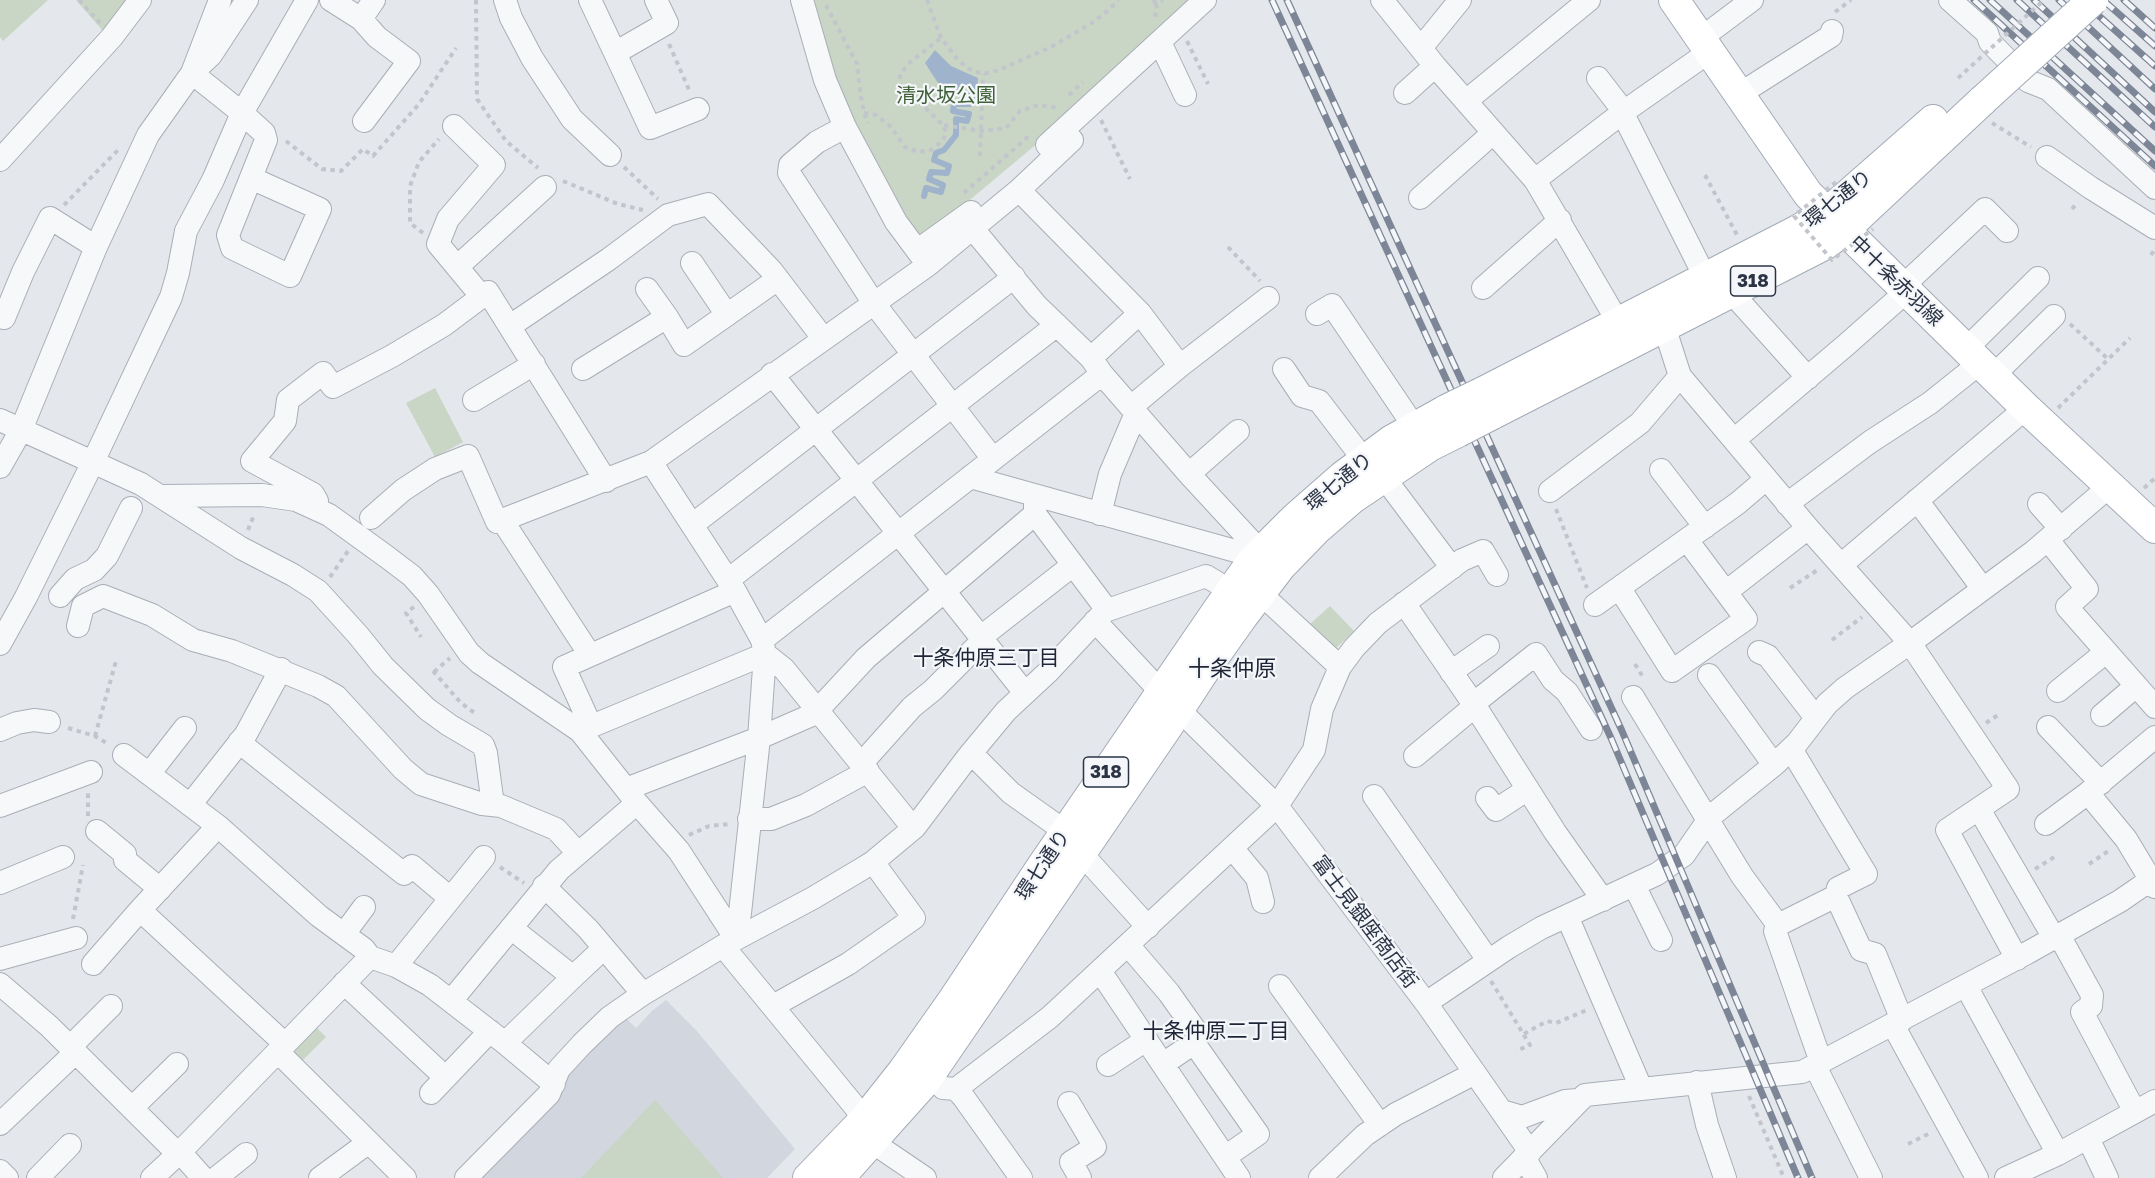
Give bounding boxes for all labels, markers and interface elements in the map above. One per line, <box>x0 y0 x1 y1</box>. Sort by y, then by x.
park label: 清水坂公園 <box>896 84 996 108</box>
street label: 環七通り <box>1799 165 1877 233</box>
street label: 中十条赤羽線 <box>1845 231 1947 331</box>
road number: 318 <box>1730 266 1776 296</box>
street label: 環七通り <box>1300 448 1378 516</box>
district label: 十条仲原三丁目 <box>913 645 1059 671</box>
district label: 十条仲原 <box>1188 656 1276 682</box>
road number: 318 <box>1084 757 1128 787</box>
street label: 環七通り <box>1011 825 1075 905</box>
street label: 富士見銀座商店街 <box>1307 851 1423 993</box>
district label: 十条仲原二丁目 <box>1143 1018 1289 1044</box>

